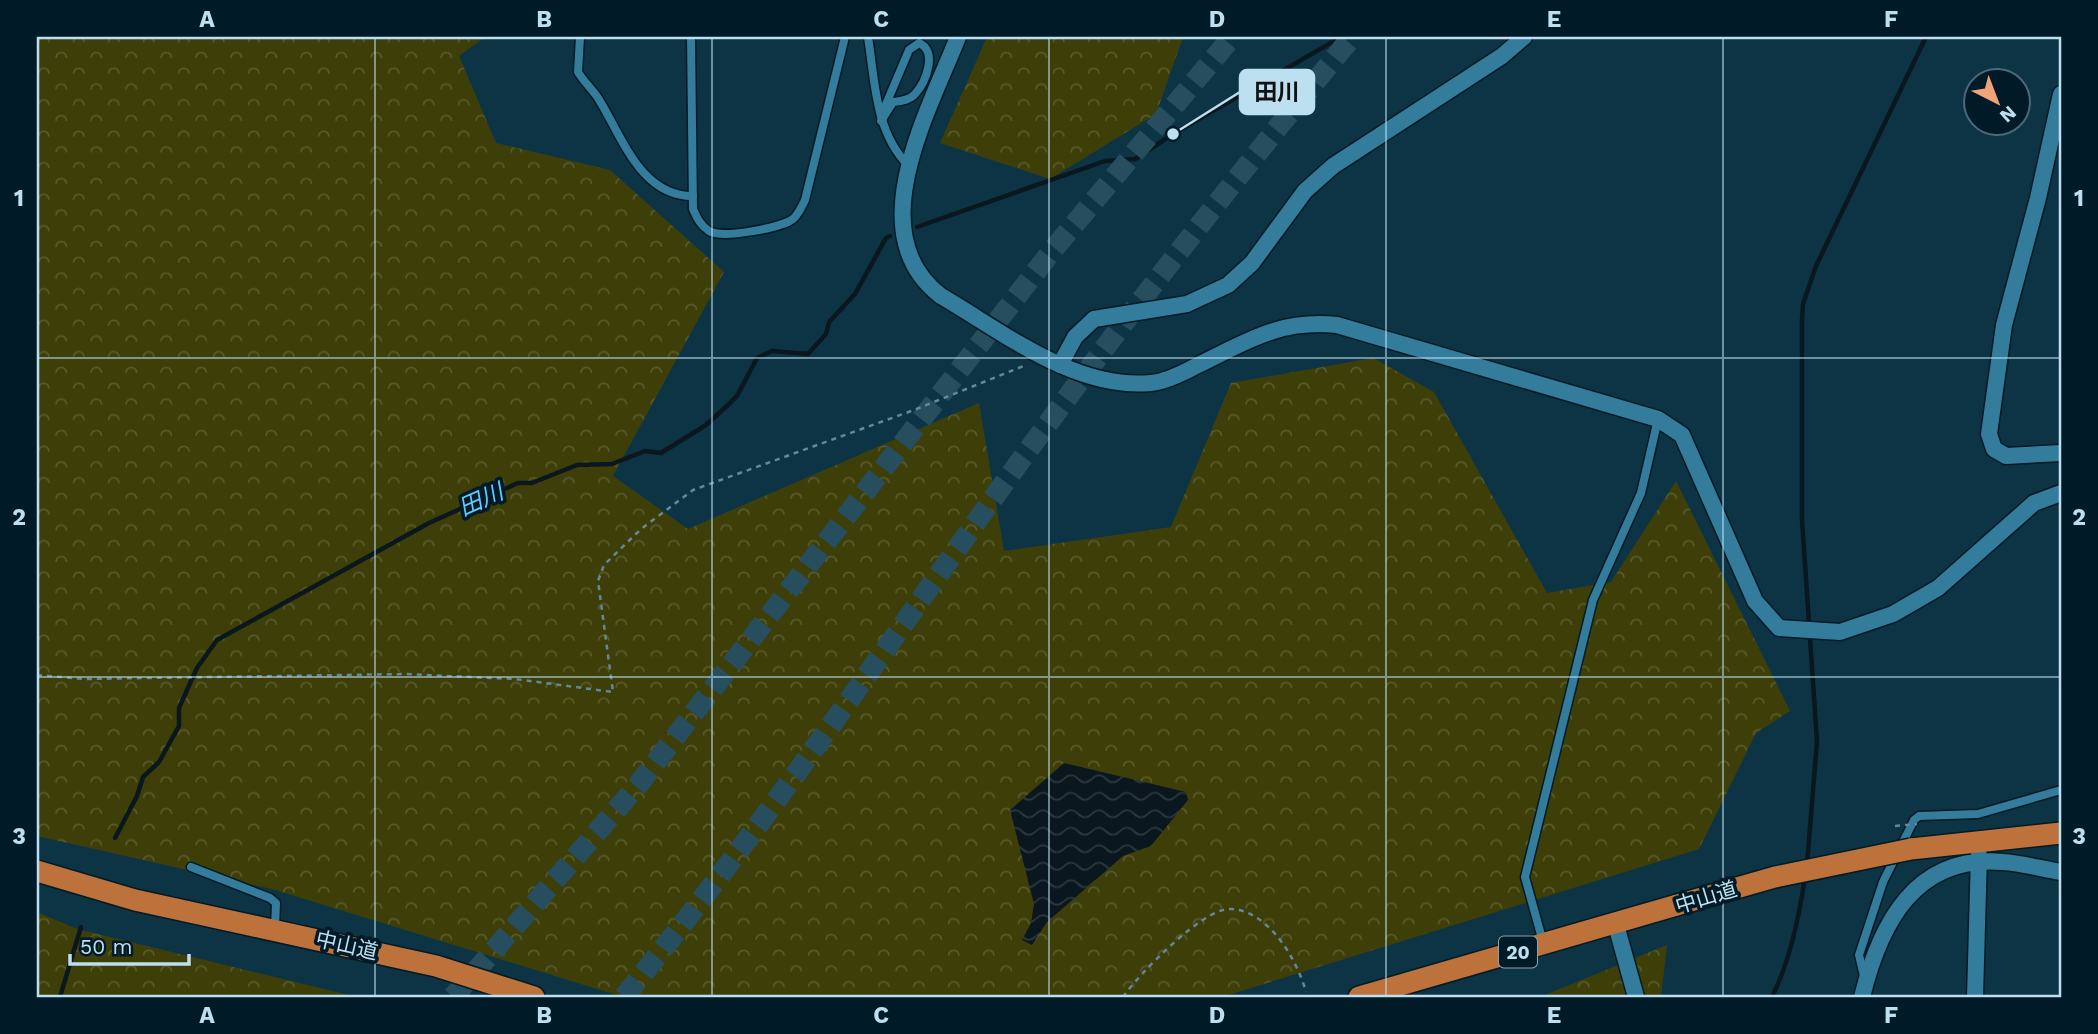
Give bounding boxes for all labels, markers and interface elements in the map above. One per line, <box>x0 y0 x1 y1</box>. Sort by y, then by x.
text: A <box>199 6 215 33</box>
text: B <box>536 6 552 33</box>
text: C <box>873 6 889 33</box>
text: D <box>1209 6 1225 33</box>
text: E <box>1547 6 1561 33</box>
text: F <box>1884 6 1898 33</box>
north arrow <box>1962 66 2032 136</box>
callout: 田川 <box>1240 70 1314 114</box>
text: 田川 <box>1254 79 1300 106</box>
text: N <box>1995 101 2021 128</box>
text: 1 <box>14 185 24 212</box>
text: 1 <box>2074 185 2084 212</box>
water label: 田川 <box>454 477 510 522</box>
text: 2 <box>12 504 26 531</box>
text: 2 <box>2072 504 2086 531</box>
text: 3 <box>12 823 26 850</box>
text: 3 <box>2072 823 2086 850</box>
street label: 中山道 <box>1672 876 1740 918</box>
scale bar <box>70 922 189 966</box>
street label: 中山道 <box>313 926 381 964</box>
text: 50 m <box>80 934 132 959</box>
road number: 20 <box>1499 936 1537 968</box>
text: A <box>199 1002 215 1029</box>
text: B <box>536 1002 552 1029</box>
text: C <box>873 1002 889 1029</box>
text: D <box>1209 1002 1225 1029</box>
text: E <box>1547 1002 1561 1029</box>
text: F <box>1884 1002 1898 1029</box>

